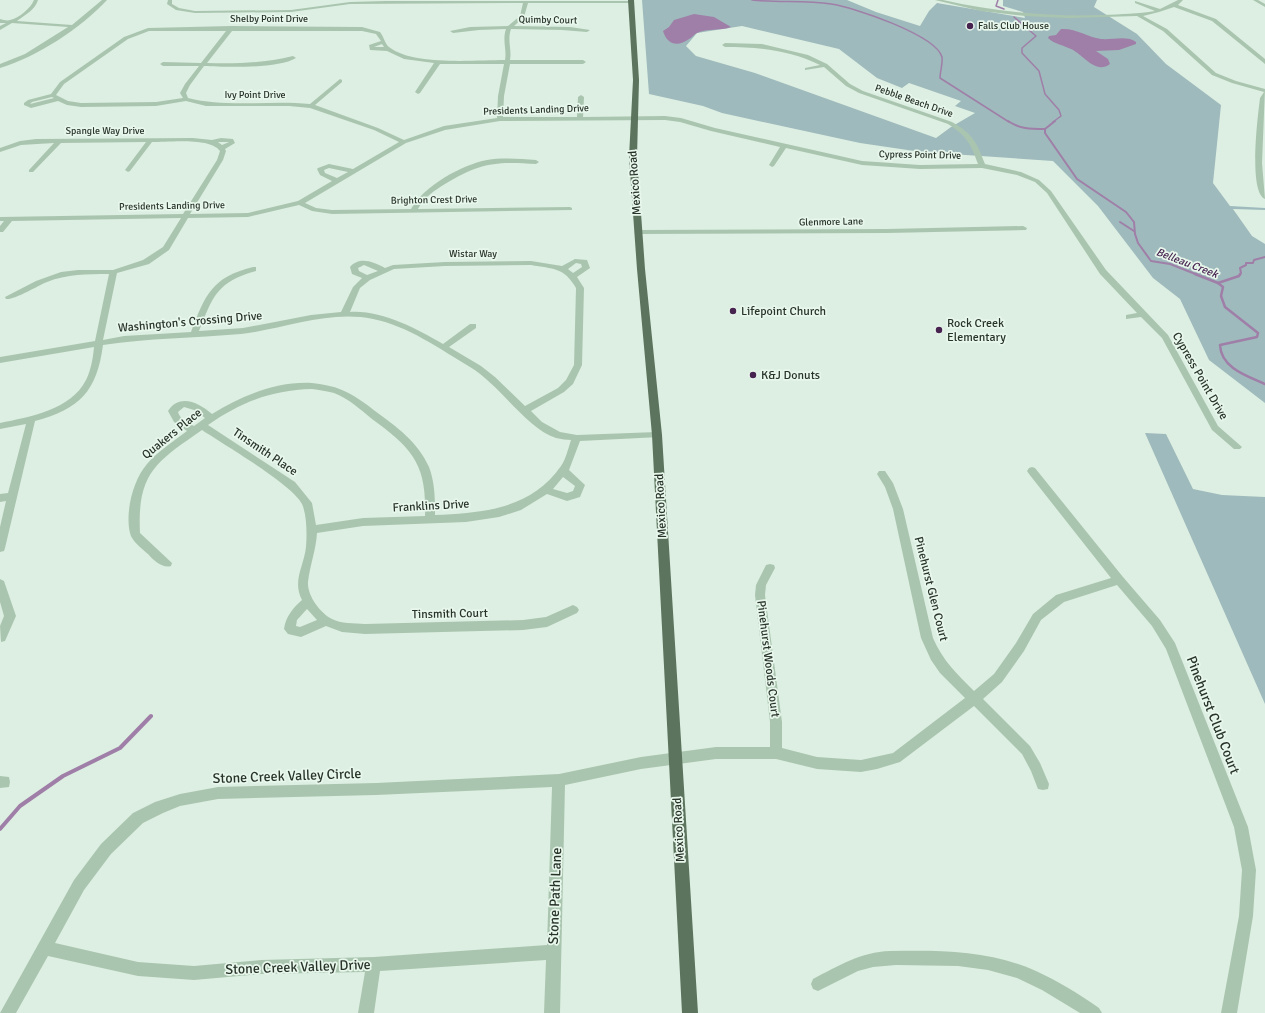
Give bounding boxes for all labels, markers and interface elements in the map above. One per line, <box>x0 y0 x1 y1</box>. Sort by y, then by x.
street label: Shelby Point Drive <box>230 13 308 25</box>
street label: Quimby Court <box>518 13 578 27</box>
place label: Falls Club House <box>978 20 1049 32</box>
marker: Falls Club House <box>965 21 975 31</box>
street label: Pebble Beach Drive <box>873 82 955 120</box>
street label: Ivy Point Drive <box>224 89 286 101</box>
street label: Presidents Landing Drive <box>483 102 589 118</box>
street label: Spangle Way Drive <box>65 125 145 137</box>
street label: Cypress Point Drive <box>879 148 961 162</box>
street label: Mexico Road <box>625 150 645 216</box>
street label: Brighton Crest Drive <box>391 193 477 207</box>
street label: Presidents Landing Drive <box>119 199 225 213</box>
street label: Glenmore Lane <box>799 215 863 229</box>
water label: Belleau Creek <box>1154 245 1221 281</box>
street label: Wistar Way <box>449 248 497 260</box>
place label: Lifepoint Church <box>741 304 826 319</box>
marker: Lifepoint Church <box>728 306 738 316</box>
street label: Washington's Crossing Drive <box>117 308 263 336</box>
place label: Rock Creek Elementary <box>947 316 1006 345</box>
marker: Rock Creek Elementary <box>934 325 944 335</box>
street label: Cypress Point Drive <box>1169 329 1231 423</box>
place label: K&J Donuts <box>761 368 820 383</box>
marker: K&J Donuts <box>748 370 758 380</box>
street label: Quakers Place <box>139 405 205 463</box>
street label: Tinsmith Place <box>230 425 300 479</box>
street label: Mexico Road <box>652 473 670 539</box>
street label: Franklins Drive <box>392 497 470 515</box>
street label: Pinehurst Glen Court <box>911 535 951 643</box>
street label: Pinehurst Woods Court <box>753 600 783 718</box>
street label: Tinsmith Court <box>412 606 488 622</box>
street label: Pinehurst Club Court <box>1183 654 1243 777</box>
street label: Stone Creek Valley Circle <box>212 765 362 787</box>
street label: Mexico Road <box>670 797 688 863</box>
street label: Stone Path Lane <box>545 847 565 945</box>
street label: Stone Creek Valley Drive <box>225 956 371 978</box>

